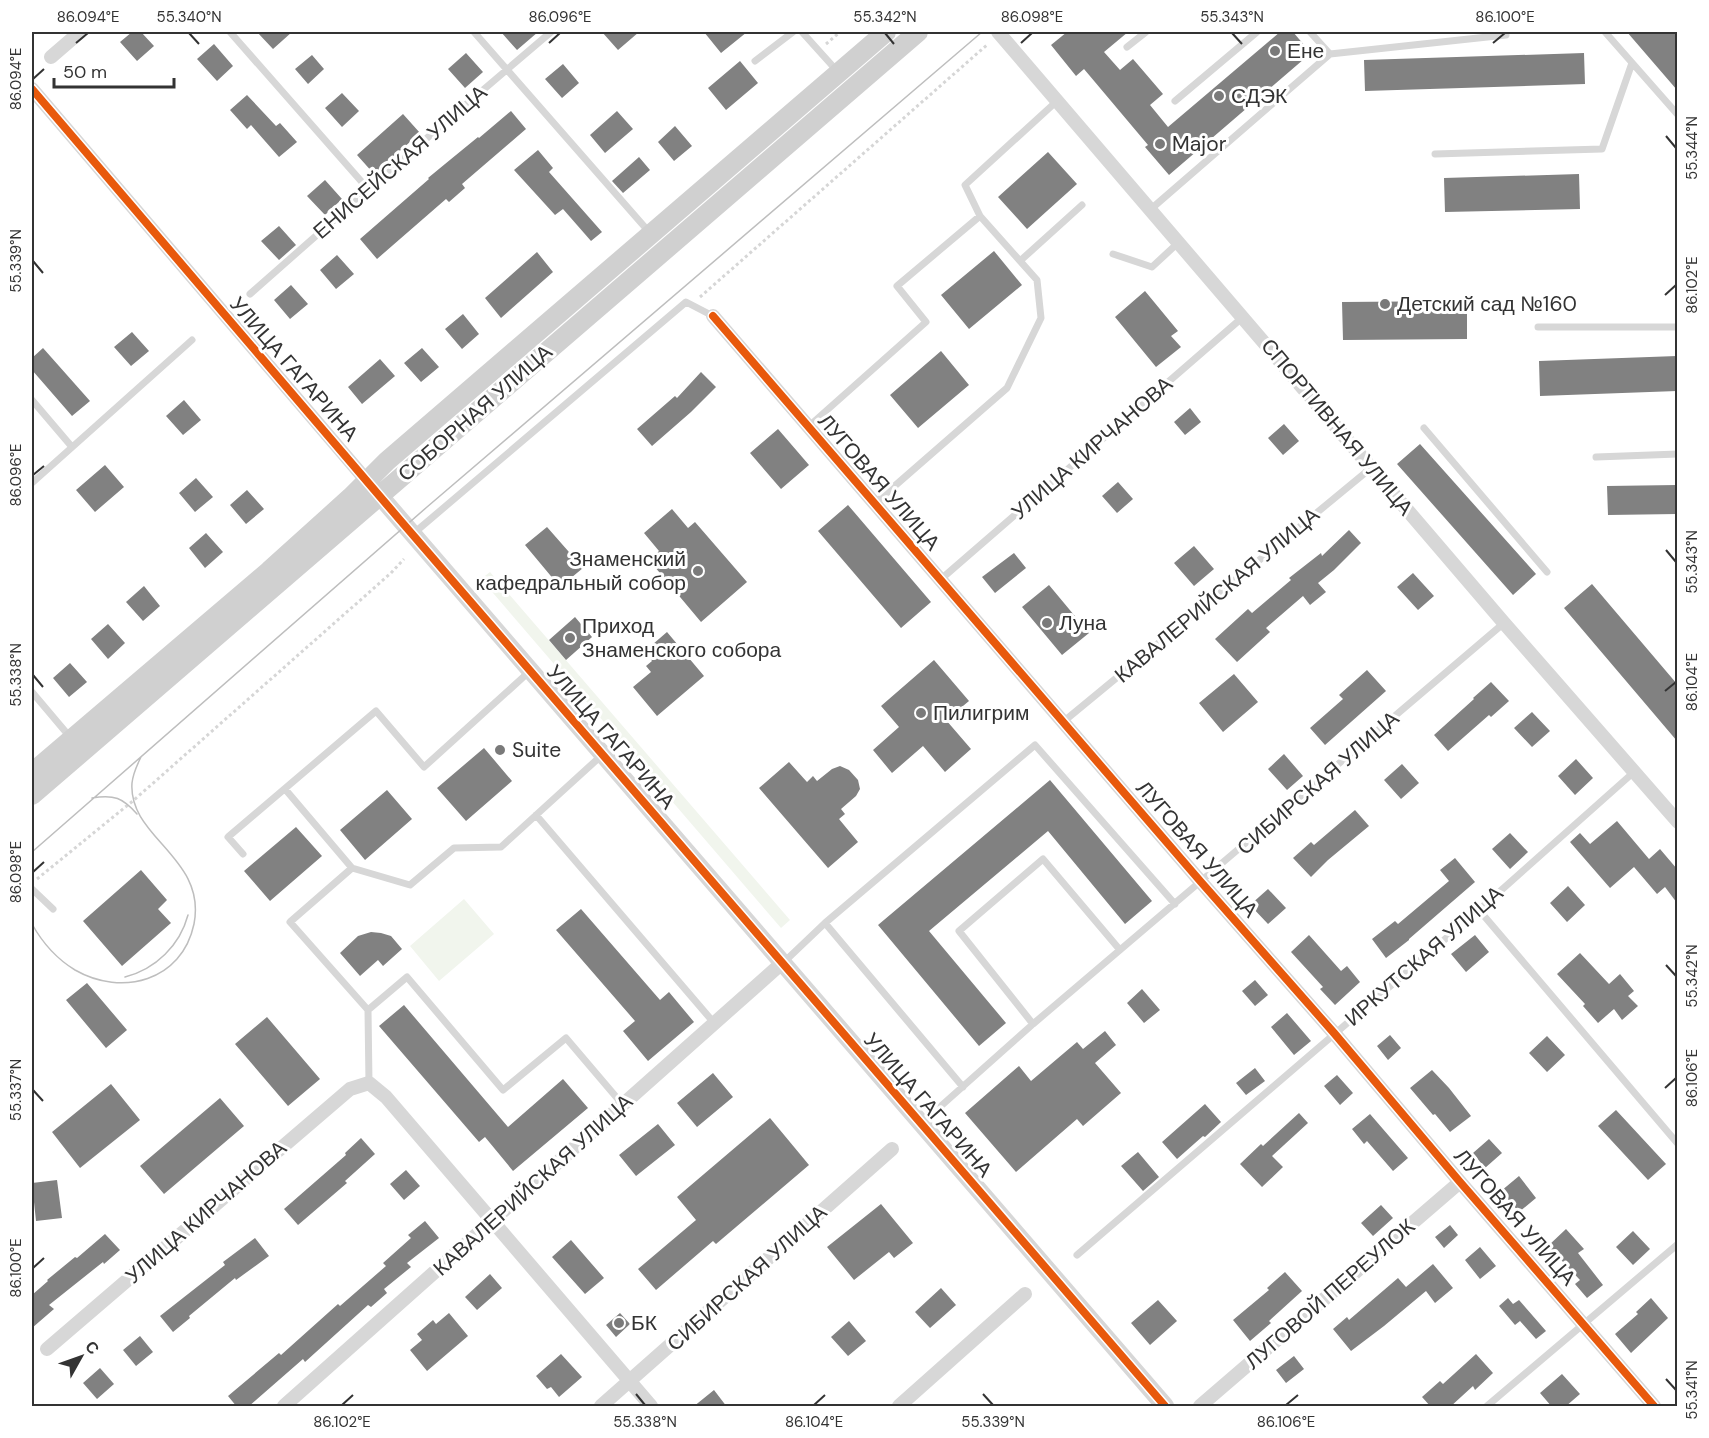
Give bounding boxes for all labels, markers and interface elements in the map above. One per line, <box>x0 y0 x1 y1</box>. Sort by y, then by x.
text: 86.094°E <box>57 7 119 27</box>
text: 55.340°N <box>156 7 222 27</box>
text: 86.096°E <box>528 7 592 27</box>
text: 55.342°N <box>853 7 917 27</box>
text: 86.098°E <box>1001 7 1063 27</box>
text: 55.343°N <box>1200 7 1264 27</box>
text: 86.100°E <box>1475 7 1535 27</box>
place label: Ене <box>1287 37 1324 65</box>
marker: Ене <box>1268 44 1282 58</box>
text: 86.094°E <box>6 48 26 110</box>
scale bar <box>54 51 174 89</box>
text: 50 m <box>63 60 107 84</box>
street label: ЕНИСЕЙСКАЯ УЛИЦА <box>307 79 493 245</box>
place label: СДЭК <box>1231 82 1288 110</box>
marker: СДЭК <box>1212 89 1226 103</box>
text: 55.344°N <box>1682 116 1702 180</box>
place label: Major <box>1172 130 1227 158</box>
marker: Major <box>1153 137 1167 151</box>
text: 55.339°N <box>6 229 26 293</box>
text: 86.102°E <box>1682 256 1702 314</box>
place label: Детский сад №160 <box>1397 290 1577 318</box>
street label: УЛИЦА ГАГАРИНА <box>223 291 365 447</box>
marker: Детский сад №160 <box>1378 297 1392 311</box>
street label: СПОРТИВНАЯ УЛИЦА <box>1255 333 1419 521</box>
street label: СОБОРНАЯ УЛИЦА <box>392 338 558 488</box>
street label: УЛИЦА КИРЧАНОВА <box>1006 370 1178 526</box>
street label: ЛУГОВАЯ УЛИЦА <box>812 408 946 556</box>
text: 86.096°E <box>6 443 26 507</box>
street label: КАВАЛЕРИЙСКАЯ УЛИЦА <box>1109 501 1325 689</box>
text: 55.343°N <box>1682 530 1702 594</box>
place label: Знаменский кафедральный собор <box>476 545 686 597</box>
marker: Знаменский кафедральный собор <box>691 564 705 578</box>
place label: Луна <box>1059 609 1107 637</box>
place label: Приход Знаменского собора <box>582 612 782 664</box>
marker: Луна <box>1040 616 1054 630</box>
marker: Приход Знаменского собора <box>563 631 577 645</box>
text: 55.338°N <box>6 643 26 707</box>
text: 86.104°E <box>1682 653 1702 711</box>
street label: УЛИЦА ГАГАРИНА <box>540 659 682 815</box>
place label: Пилигрим <box>933 699 1029 727</box>
street label: СИБИРСКАЯ УЛИЦА <box>1231 705 1405 861</box>
marker: Пилигрим <box>914 706 928 720</box>
place label: Suite <box>512 736 561 764</box>
marker: Suite <box>493 743 507 757</box>
street label: ЛУГОВАЯ УЛИЦА <box>1130 775 1264 923</box>
text: 86.098°E <box>6 841 26 903</box>
street label: ИРКУТСКАЯ УЛИЦА <box>1339 880 1509 1032</box>
text: 55.342°N <box>1682 944 1702 1008</box>
street label: УЛИЦА ГАГАРИНА <box>857 1027 999 1183</box>
text: 86.106°E <box>1682 1049 1702 1107</box>
text: 55.337°N <box>6 1059 26 1121</box>
street label: КАВАЛЕРИЙСКАЯ УЛИЦА <box>427 1088 639 1282</box>
street label: УЛИЦА КИРЧАНОВА <box>120 1134 292 1290</box>
street label: ЛУГОВАЯ УЛИЦА <box>1448 1143 1582 1291</box>
street label: СИБИРСКАЯ УЛИЦА <box>661 1199 833 1357</box>
street label: ЛУГОВОЙ ПЕРЕУЛОК <box>1239 1212 1421 1375</box>
text: 86.100°E <box>6 1238 26 1298</box>
place label: БК <box>631 1309 658 1337</box>
marker: БК <box>612 1316 626 1330</box>
north arrow <box>51 1327 111 1387</box>
text: С <box>80 1337 104 1359</box>
text: 55.341°N <box>1682 1360 1702 1420</box>
text: 86.102°E <box>313 1412 371 1432</box>
text: 55.338°N <box>613 1412 677 1432</box>
text: 86.104°E <box>785 1412 843 1432</box>
text: 55.339°N <box>961 1412 1025 1432</box>
text: 86.106°E <box>1257 1412 1315 1432</box>

